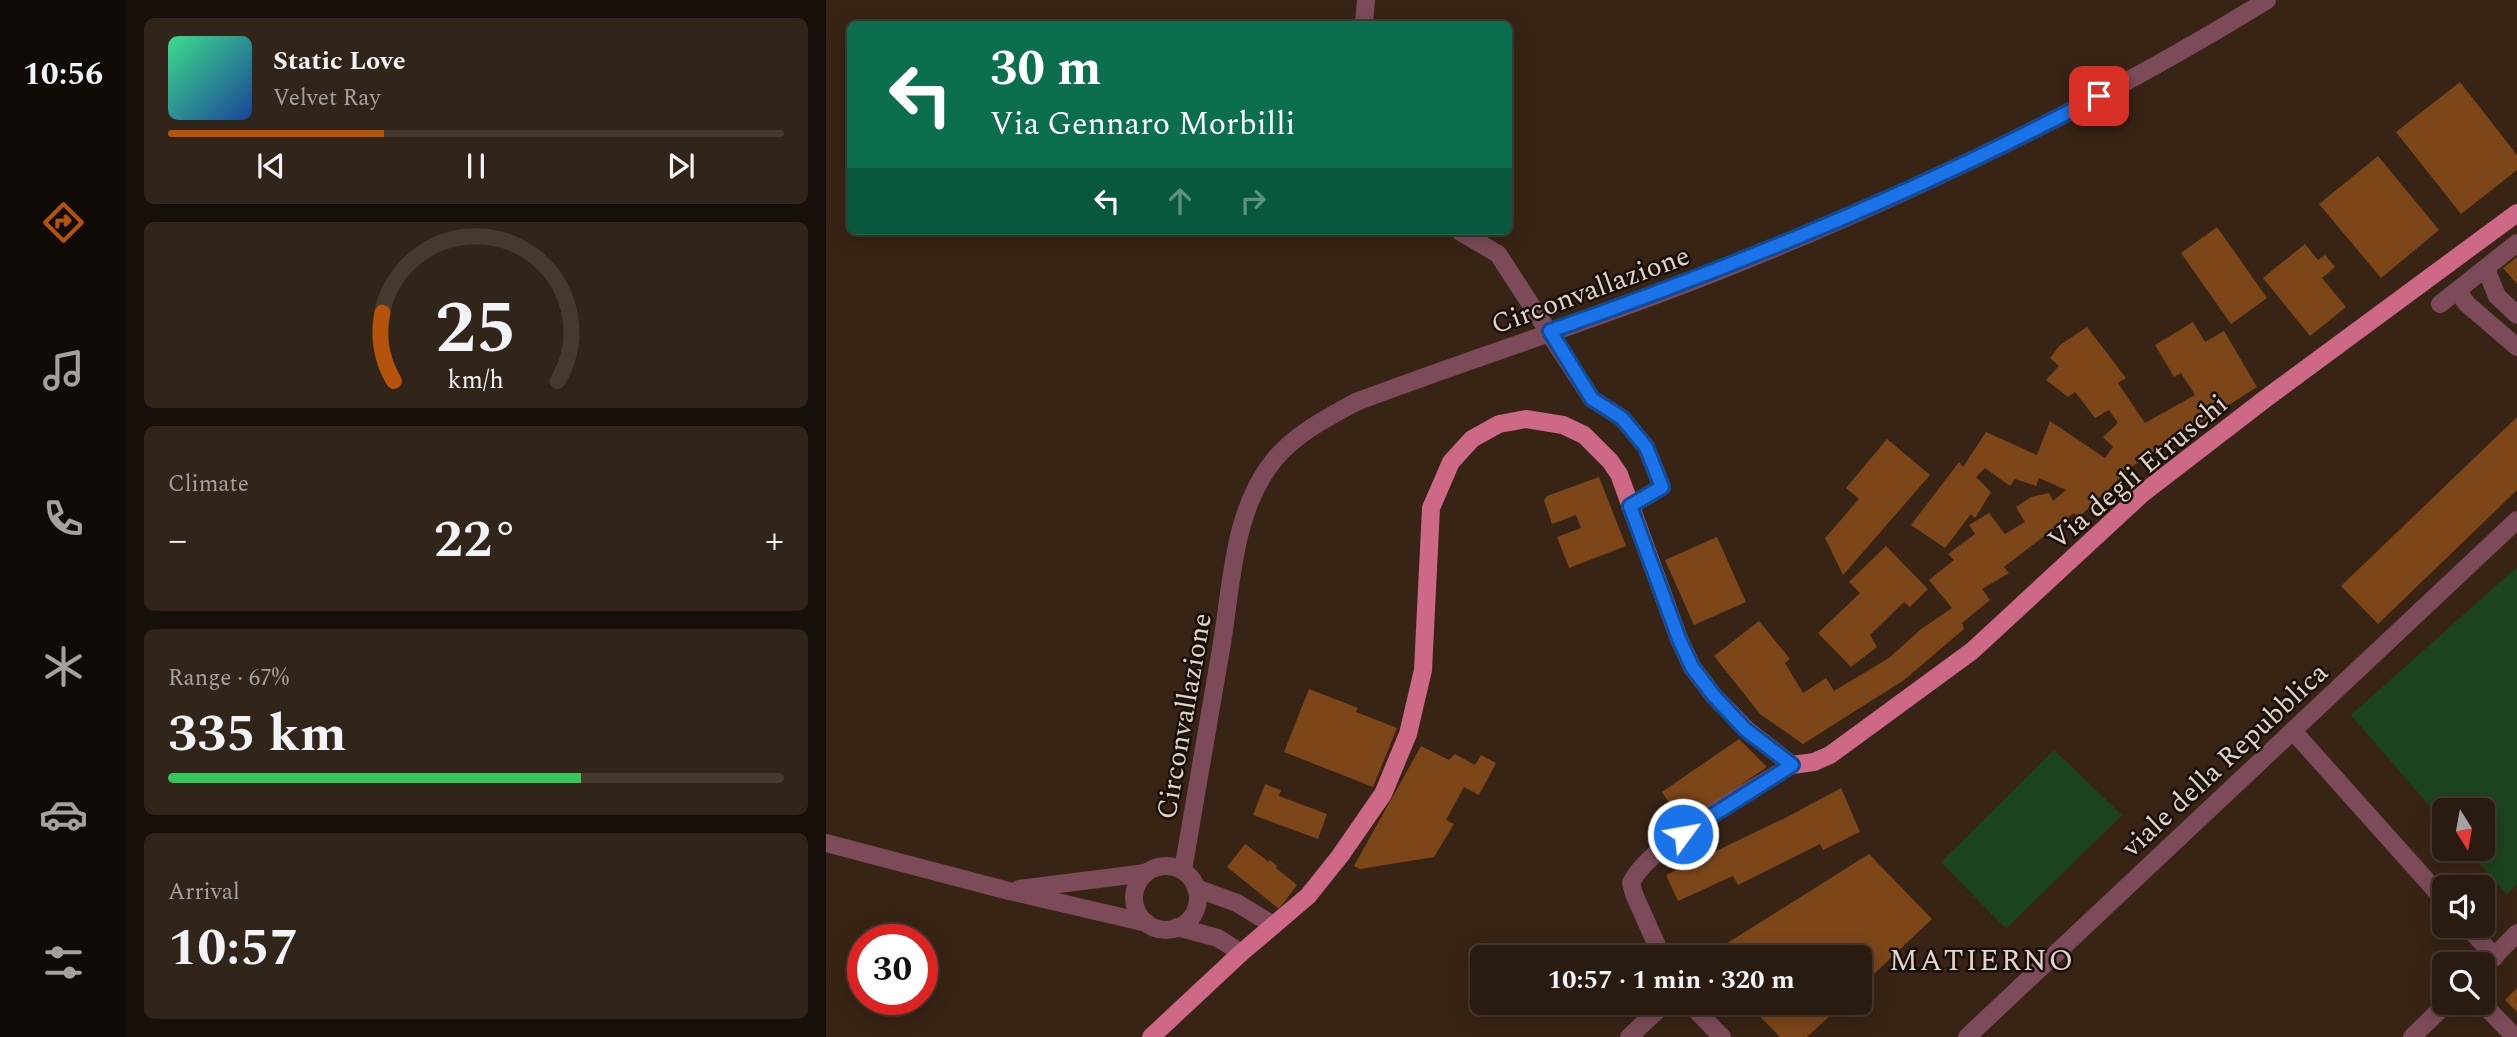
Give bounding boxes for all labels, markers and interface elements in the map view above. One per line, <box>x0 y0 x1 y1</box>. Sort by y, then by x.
text: 30 m <box>990 32 1101 107</box>
text: Static Love <box>273 41 406 81</box>
icon: left <box>875 49 966 140</box>
text: 10:56 <box>23 50 103 99</box>
pin <box>2069 66 2129 126</box>
icon: arrive <box>2080 77 2118 115</box>
text: Velvet Ray <box>273 81 380 116</box>
text: Via Gennaro Morbilli <box>990 100 1296 149</box>
icon: previous <box>252 147 290 185</box>
icon: pause <box>457 147 495 185</box>
icon: next <box>662 147 700 185</box>
icon: left <box>1088 182 1126 220</box>
icon: ahead <box>1161 182 1199 220</box>
icon: right <box>1234 182 1272 220</box>
icon: directions <box>39 198 88 247</box>
street label: Circonvallazione <box>1485 234 1696 346</box>
text: 25 <box>435 274 517 385</box>
icon: music <box>39 346 88 395</box>
text: km/h <box>448 361 504 399</box>
street label: Via degli Etruschi <box>2038 384 2238 561</box>
text: Climate <box>168 467 249 502</box>
icon: phone <box>39 494 88 543</box>
text: 22° <box>434 501 518 580</box>
text: − <box>168 512 187 570</box>
text: + <box>765 512 784 570</box>
street label: Circonvallazione <box>1145 610 1224 823</box>
icon: climate <box>39 642 88 691</box>
street label: viale della Repubblica <box>2111 652 2339 869</box>
text: Range · 67% <box>168 661 289 696</box>
text: 335 km <box>168 695 347 774</box>
icon: car <box>39 790 88 839</box>
position arrow <box>1646 797 1720 871</box>
north arrow <box>2432 798 2496 861</box>
map controls <box>2432 798 2495 1015</box>
text: Arrival <box>168 875 240 910</box>
button: sound <box>2432 875 2495 938</box>
text: 10:57 <box>168 909 299 988</box>
speed limit sign: 30 <box>847 924 938 1015</box>
icon: filters <box>39 938 88 987</box>
district label: MATIERNO <box>1889 938 2075 984</box>
button: search <box>2432 952 2495 1015</box>
text: 10:57 · 1 min · 320 m <box>1547 960 1795 1000</box>

